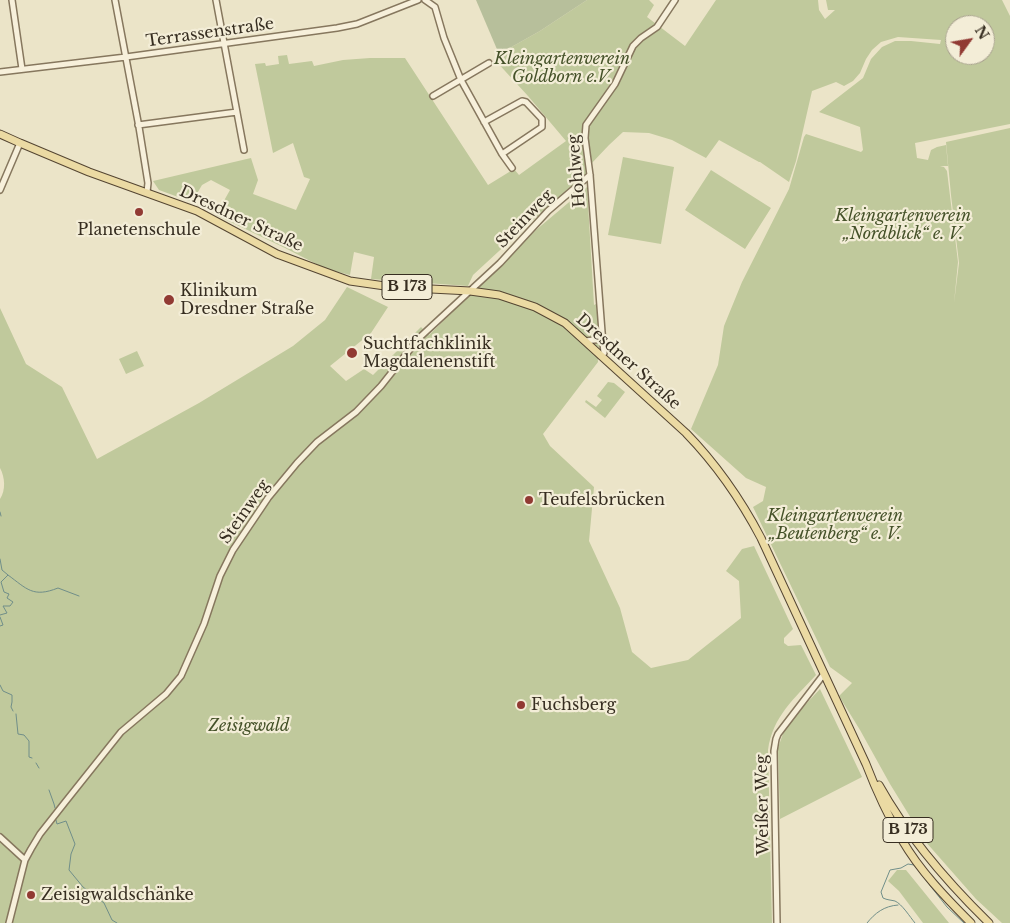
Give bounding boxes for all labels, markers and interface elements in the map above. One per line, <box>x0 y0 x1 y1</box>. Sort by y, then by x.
street label: Terrassenstraße <box>145 15 275 51</box>
north arrow <box>945 15 995 65</box>
text: N <box>971 22 993 43</box>
park label: Kleingartenverein Goldborn e.V. <box>494 49 630 87</box>
street label: Hohlweg <box>564 134 590 208</box>
street label: Dresdner Straße <box>176 182 306 256</box>
street label: Steinweg <box>492 186 558 252</box>
marker: Planetenschule <box>133 206 145 218</box>
park label: Kleingartenverein „Nordblick“ e. V. <box>835 206 971 244</box>
place label: Planetenschule <box>77 220 201 240</box>
road number: B 173 <box>382 274 432 300</box>
place label: Klinikum Dresdner Straße <box>180 281 314 319</box>
marker: Klinikum Dresdner Straße <box>162 293 176 307</box>
street label: Dresdner Straße <box>572 310 684 414</box>
place label: Suchtfachklinik Magdalenenstift <box>363 334 495 372</box>
marker: Suchtfachklinik Magdalenenstift <box>345 346 359 360</box>
street label: Steinweg <box>216 476 274 548</box>
place label: Teufelsbrücken <box>539 490 665 510</box>
marker: Teufelsbrücken <box>523 494 535 506</box>
park label: Kleingartenverein „Beutenberg“ e. V. <box>767 506 903 544</box>
place label: Fuchsberg <box>531 695 616 715</box>
marker: Fuchsberg <box>515 699 527 711</box>
park label: Zeisigwald <box>208 716 290 736</box>
street label: Weißer Weg <box>753 754 773 856</box>
road number: B 173 <box>883 818 933 842</box>
place label: Zeisigwaldschänke <box>41 885 194 905</box>
marker: Zeisigwaldschänke <box>25 889 37 901</box>

